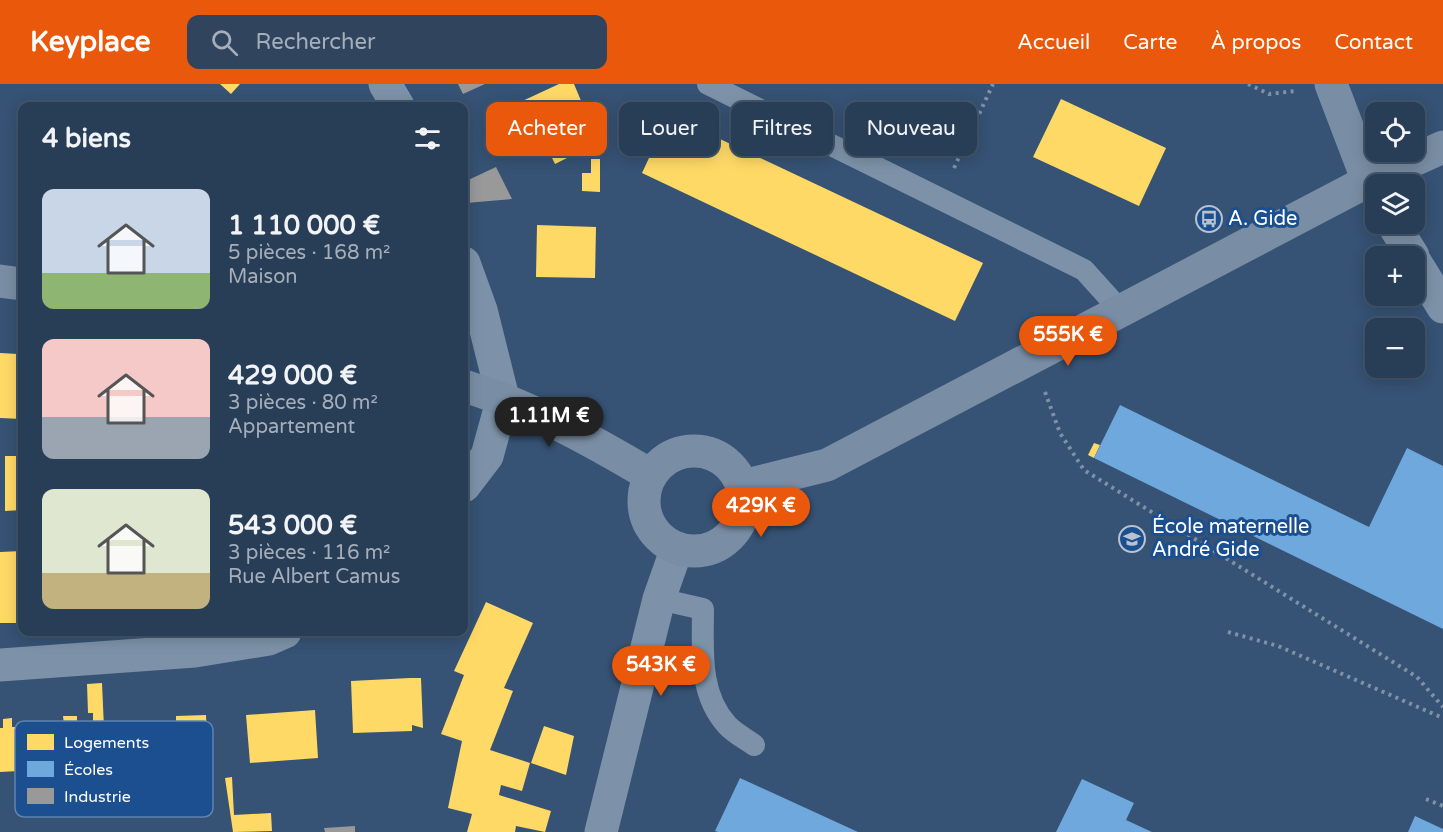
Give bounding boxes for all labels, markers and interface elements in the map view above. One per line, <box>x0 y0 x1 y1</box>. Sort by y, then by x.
search box <box>187 15 607 69</box>
text: Keyplace <box>30 25 151 59</box>
icon: search <box>208 26 241 59</box>
text: Rechercher <box>256 29 375 55</box>
text: Accueil <box>1017 30 1090 55</box>
text: Carte <box>1123 30 1177 55</box>
text: À propos <box>1210 30 1301 55</box>
text: Contact <box>1334 30 1413 55</box>
chip: Acheter <box>486 102 607 156</box>
chip: Louer <box>619 102 719 156</box>
chip: Filtres <box>731 102 833 156</box>
chip: Nouveau <box>845 102 977 156</box>
map controls <box>1365 102 1425 378</box>
button: locate <box>1365 102 1425 162</box>
icon: filters <box>411 122 444 155</box>
text: 4 biens <box>42 123 131 154</box>
button: layers <box>1365 174 1425 234</box>
bus stop icon: A. Gide <box>1194 204 1224 234</box>
place label: A. Gide <box>1228 207 1297 231</box>
text: 1 110 000 € <box>228 210 380 241</box>
icon: home <box>90 213 162 285</box>
text: 5 pièces · 168 m² <box>228 241 390 265</box>
button: + <box>1365 246 1425 306</box>
text: Maison <box>228 265 297 289</box>
pin: 555K € <box>1019 316 1117 367</box>
button: − <box>1365 318 1425 378</box>
text: 555K € <box>1033 323 1103 347</box>
text: 429 000 € <box>228 360 357 391</box>
icon: home <box>90 363 162 435</box>
text: 3 pièces · 80 m² <box>228 391 378 415</box>
pin: 1.11M € <box>494 397 604 448</box>
text: 1.11M € <box>508 404 590 428</box>
text: Appartement <box>228 415 355 439</box>
pin: 429K € <box>712 487 810 538</box>
text: 429K € <box>726 494 796 518</box>
text: 543 000 € <box>228 510 357 541</box>
icon: home <box>90 513 162 585</box>
place label: École maternelle André Gide <box>1152 514 1309 562</box>
school or university icon: École maternelle André Gide <box>1117 524 1147 554</box>
text: 3 pièces · 116 m² <box>228 541 390 565</box>
text: Rue Albert Camus <box>228 565 400 589</box>
pin: 543K € <box>612 646 710 697</box>
text: 543K € <box>626 653 696 677</box>
legend <box>15 721 213 817</box>
text: Logements <box>64 733 149 753</box>
text: Écoles <box>64 760 113 780</box>
text: Industrie <box>64 787 131 807</box>

